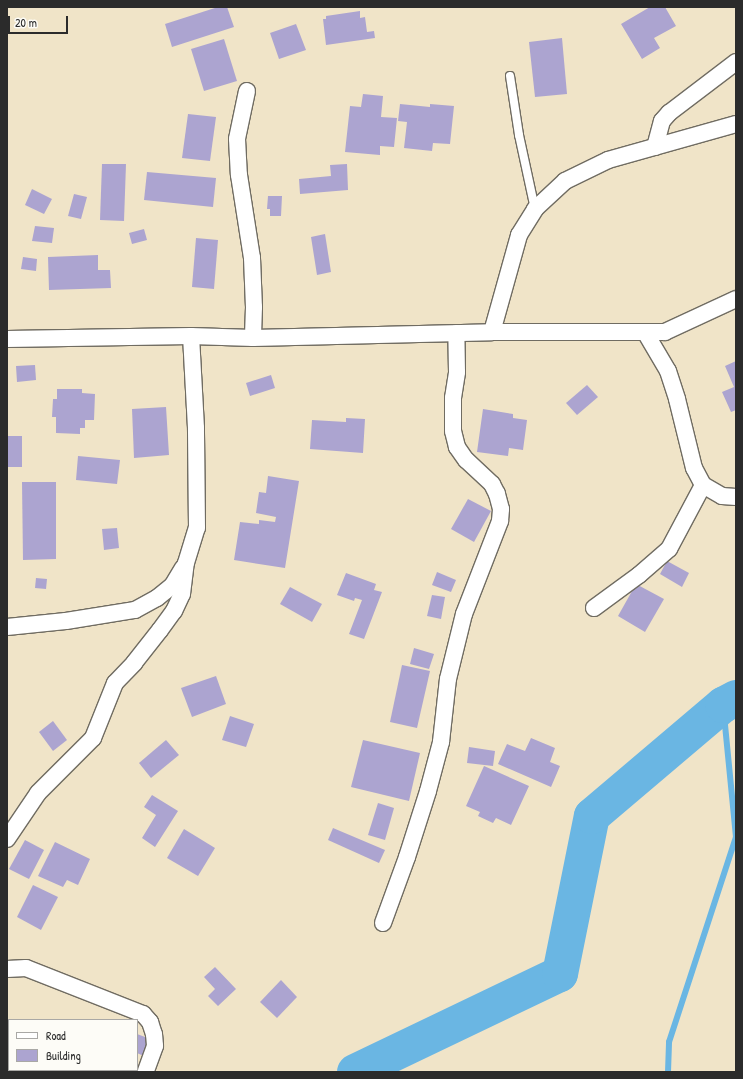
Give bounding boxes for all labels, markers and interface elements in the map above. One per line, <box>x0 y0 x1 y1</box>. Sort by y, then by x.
scale bar <box>10 8 70 34</box>
text: 20 m <box>15 14 37 31</box>
legend <box>8 1019 138 1071</box>
text: Road <box>46 1027 66 1044</box>
text: Building <box>46 1047 81 1064</box>

